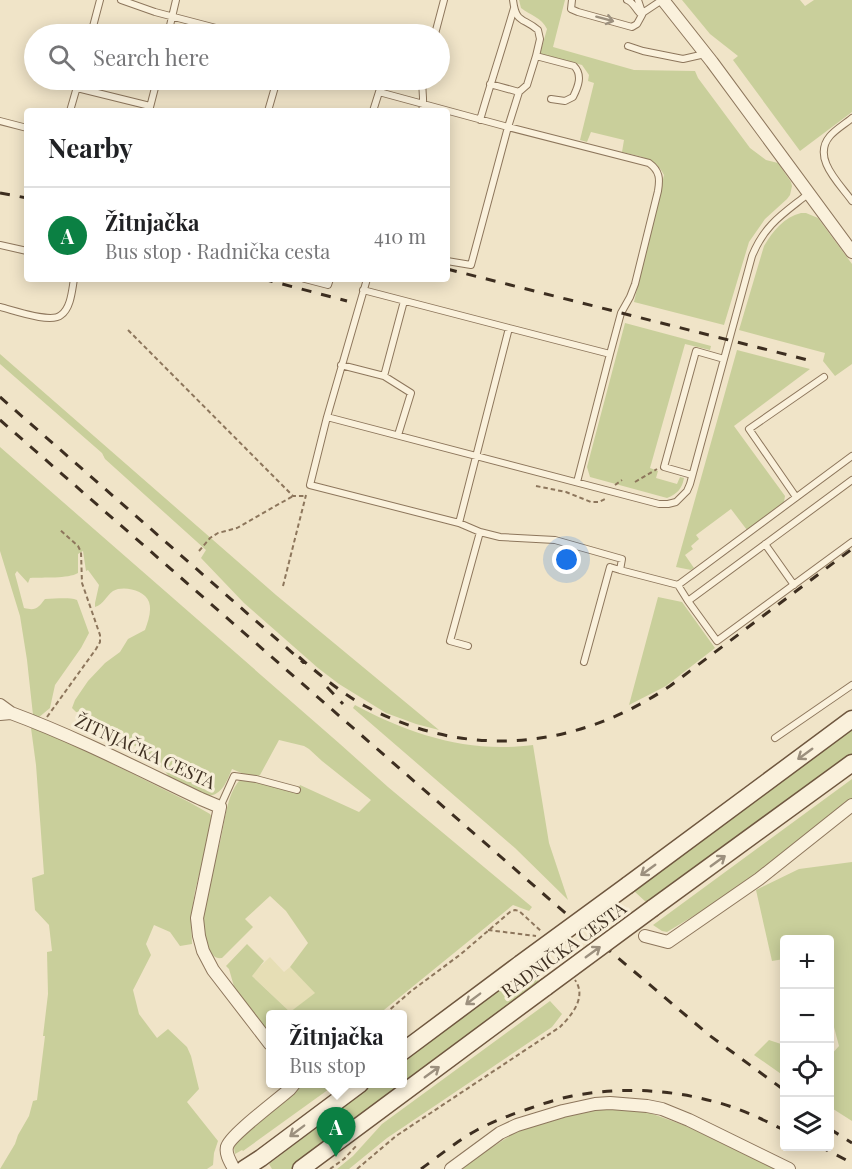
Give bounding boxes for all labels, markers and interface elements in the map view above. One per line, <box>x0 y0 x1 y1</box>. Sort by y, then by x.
one-way arrow <box>595 14 614 26</box>
search box <box>24 24 450 90</box>
icon: search <box>45 41 78 74</box>
text: Search here <box>93 42 209 72</box>
text: Nearby <box>48 130 133 165</box>
text: Žitnjačka <box>105 207 199 237</box>
text: A <box>61 222 74 249</box>
text: 410 m <box>374 222 426 249</box>
text: Bus stop · Radnička cesta <box>105 237 330 264</box>
your location <box>552 545 581 574</box>
street label: ŽITNJAČKA CESTA <box>71 708 220 794</box>
one-way arrow <box>797 747 813 760</box>
one-way arrow <box>709 855 725 867</box>
one-way arrow <box>641 864 657 876</box>
street label: RADNIČKA CESTA <box>496 895 631 1003</box>
map controls <box>780 935 834 1151</box>
button: + <box>780 935 834 989</box>
one-way arrow <box>585 946 601 959</box>
button: − <box>780 989 834 1043</box>
one-way arrow <box>465 993 481 1005</box>
popup <box>266 1010 407 1088</box>
text: Žitnjačka <box>289 1021 384 1051</box>
button: locate <box>780 1043 834 1097</box>
text: Bus stop <box>289 1051 366 1078</box>
one-way arrow <box>424 1066 440 1078</box>
button: layers <box>780 1097 834 1151</box>
pin: A <box>316 1108 356 1157</box>
one-way arrow <box>289 1125 305 1138</box>

